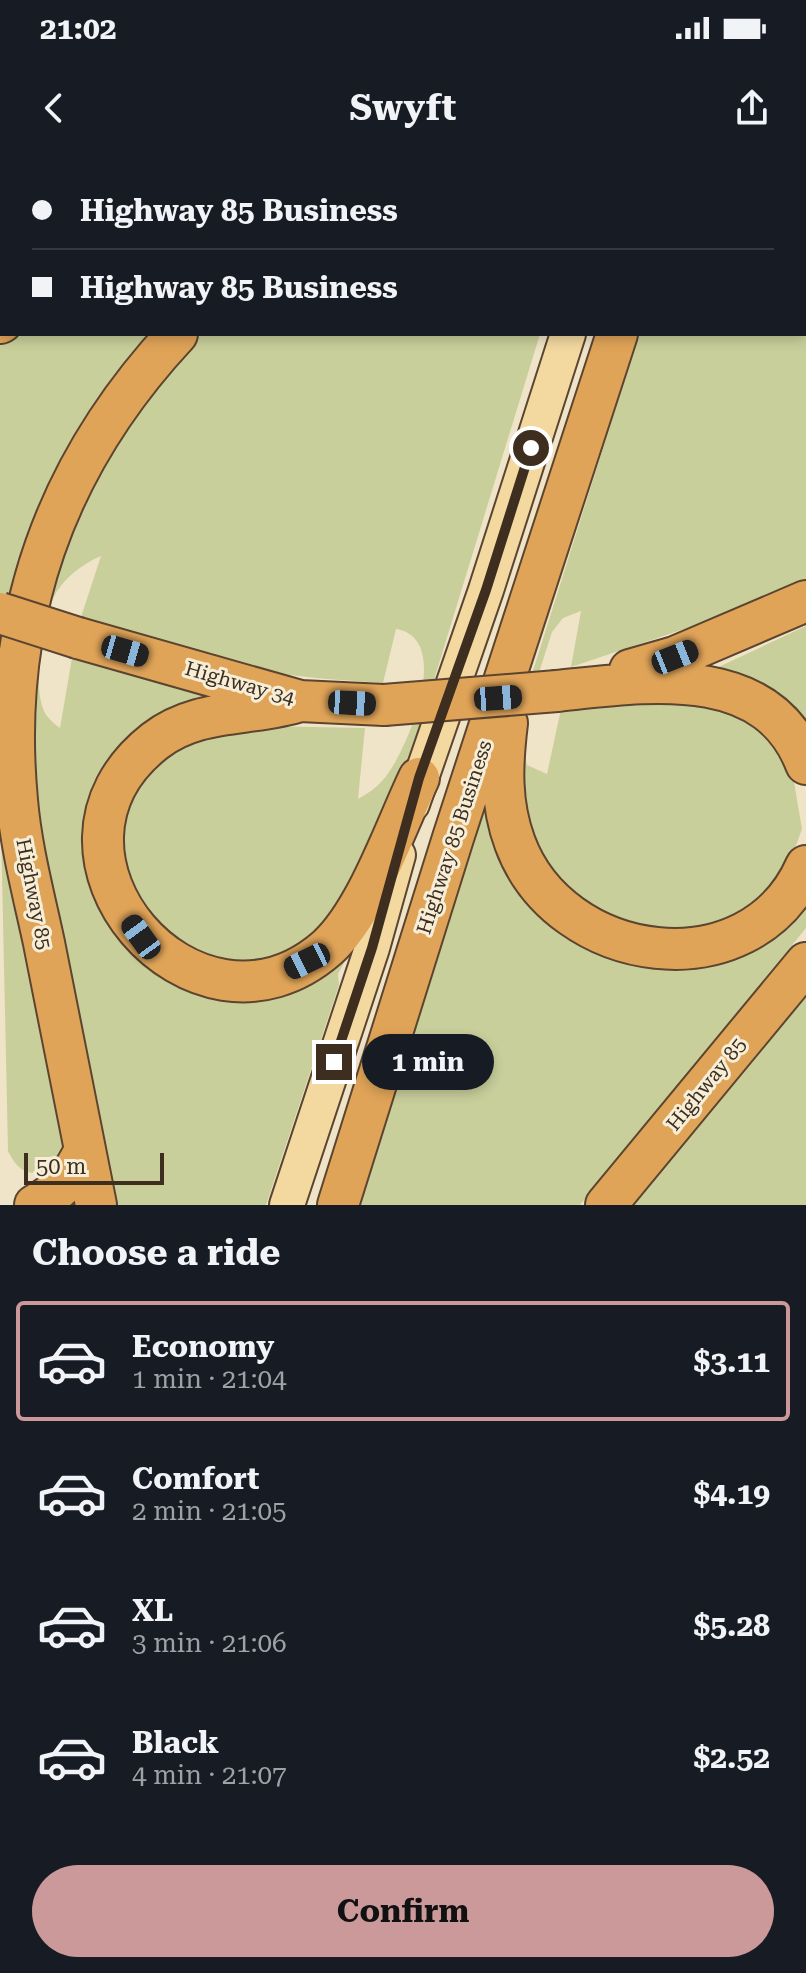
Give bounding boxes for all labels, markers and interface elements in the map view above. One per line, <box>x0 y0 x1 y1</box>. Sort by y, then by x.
text: 21:02 <box>40 11 117 46</box>
icon: back <box>32 86 76 130</box>
icon: share <box>730 86 774 130</box>
text: Swyft <box>350 87 456 129</box>
text: Highway 85 Business <box>80 193 398 228</box>
text: Highway 85 Business <box>80 270 398 305</box>
route start <box>513 430 549 466</box>
car <box>99 633 151 669</box>
car <box>648 637 702 677</box>
street label: Highway 34 <box>182 656 298 710</box>
car <box>473 684 523 712</box>
car <box>327 690 377 716</box>
street label: Highway 85 Business <box>411 737 497 937</box>
street label: Highway 85 <box>11 836 57 952</box>
car <box>117 911 165 963</box>
car <box>280 940 334 982</box>
street label: Highway 85 <box>661 1033 751 1135</box>
callout: 1 min <box>362 1034 494 1090</box>
route end <box>316 1044 352 1080</box>
text: 1 min <box>392 1047 464 1077</box>
scale bar <box>24 1149 164 1185</box>
text: 50 m <box>36 1154 86 1179</box>
text: Choose a ride <box>32 1232 280 1274</box>
icon: car <box>36 1325 108 1397</box>
text: Economy <box>132 1329 274 1364</box>
text: $3.11 <box>693 1344 770 1379</box>
text: 1 min · 21:04 <box>132 1364 287 1394</box>
icon: car <box>36 1457 108 1529</box>
text: Comfort <box>132 1461 259 1496</box>
text: $4.19 <box>693 1476 770 1511</box>
text: 2 min · 21:05 <box>132 1496 287 1526</box>
icon: car <box>36 1589 108 1661</box>
text: XL <box>132 1593 173 1628</box>
text: $5.28 <box>693 1608 770 1643</box>
text: 3 min · 21:06 <box>132 1628 287 1658</box>
icon: car <box>36 1721 108 1793</box>
text: Black <box>132 1725 219 1760</box>
text: $2.52 <box>693 1740 770 1775</box>
text: 4 min · 21:07 <box>132 1760 287 1790</box>
button: Confirm <box>32 1865 774 1957</box>

